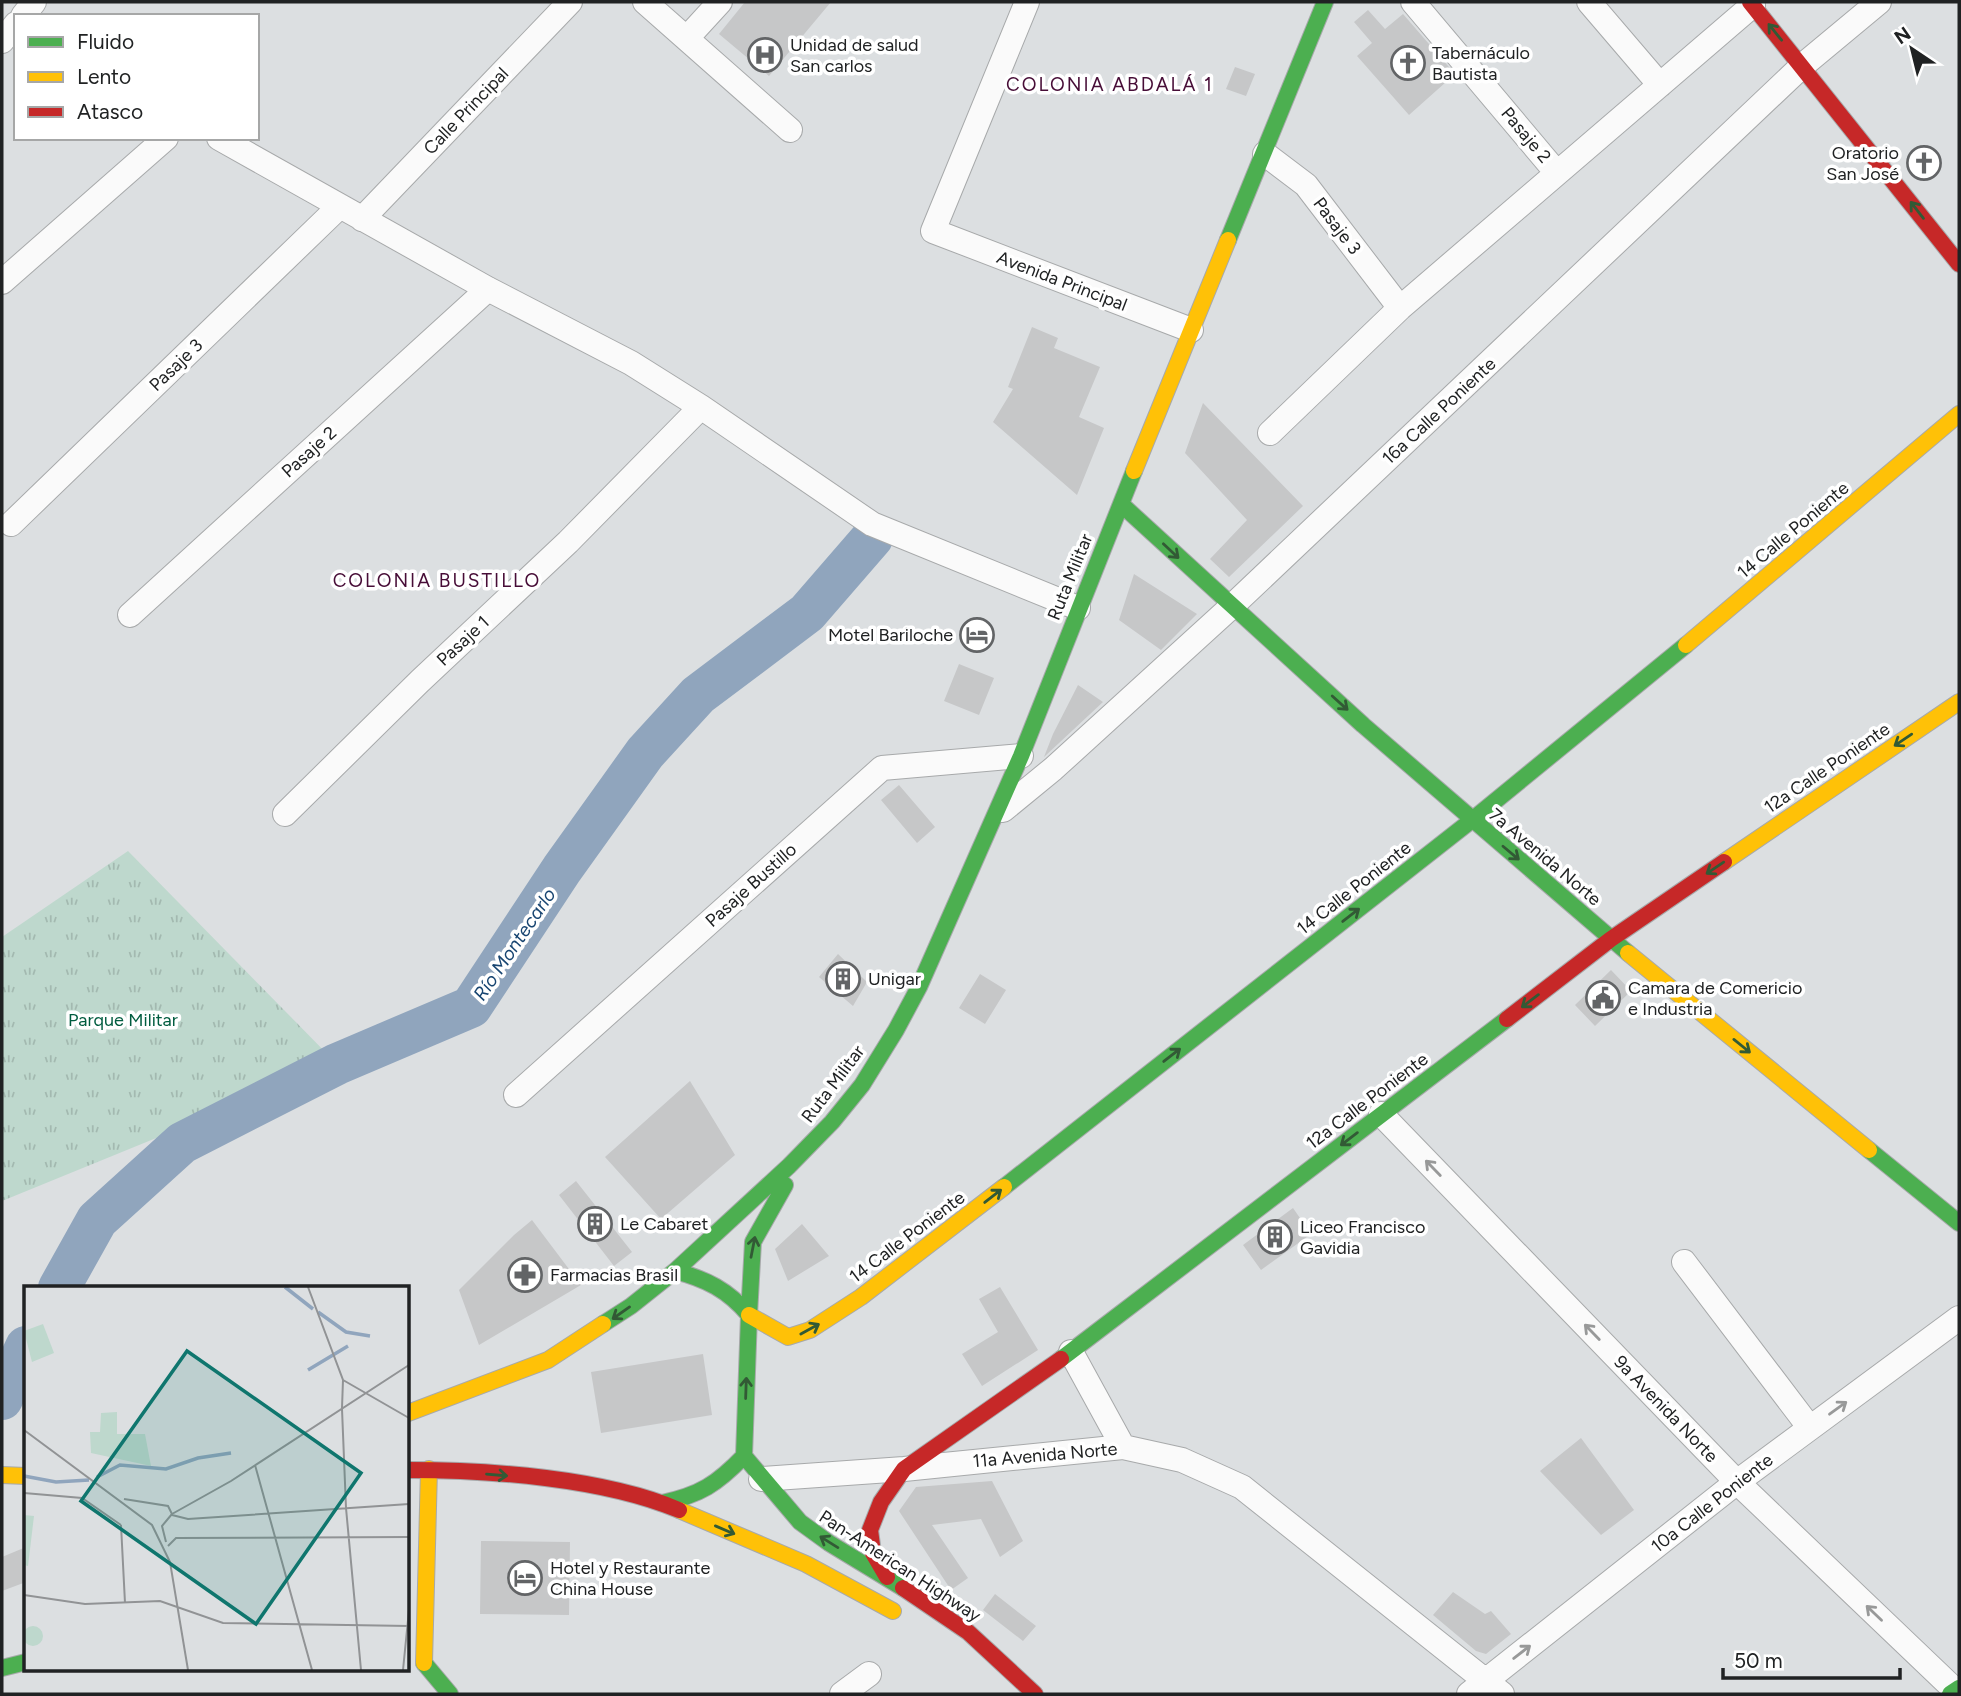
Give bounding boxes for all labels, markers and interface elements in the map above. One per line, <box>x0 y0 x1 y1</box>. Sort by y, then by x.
legend <box>14 14 259 140</box>
north arrow <box>1877 14 1947 84</box>
text: N <box>1890 22 1915 49</box>
one-way arrow <box>1767 24 1783 42</box>
text: Fluido <box>77 29 134 54</box>
place label: Unidad de salud San carlos <box>790 34 919 77</box>
hospital icon: Unidad de salud San carlos <box>746 36 784 74</box>
place label: Tabernáculo Bautista <box>1432 42 1530 85</box>
church icon: Tabernáculo Bautista <box>1389 44 1427 82</box>
street label: Calle Principal <box>419 63 513 159</box>
text: Lento <box>77 64 131 89</box>
district label: COLONIA ABDALÁ 1 <box>1006 73 1214 96</box>
text: Atasco <box>77 99 143 124</box>
street label: Pasaje 2 <box>1496 103 1556 167</box>
place label: Oratorio San José <box>1826 142 1899 185</box>
church icon: Oratorio San José <box>1905 144 1943 182</box>
street label: Pasaje 3 <box>1308 193 1366 259</box>
one-way arrow <box>1909 202 1924 220</box>
street label: Avenida Principal <box>994 246 1130 316</box>
street label: Pasaje 3 <box>145 334 207 396</box>
street label: 16a Calle Poniente <box>1378 353 1500 469</box>
street label: Pasaje 2 <box>277 422 341 482</box>
street label: 14 Calle Poniente <box>1733 477 1853 583</box>
street label: Ruta Militar <box>1043 531 1097 623</box>
one-way arrow <box>1162 542 1179 559</box>
district label: COLONIA BUSTILLO <box>333 569 541 592</box>
street label: Pasaje 1 <box>432 611 494 671</box>
hotel icon: Motel Bariloche <box>958 616 996 654</box>
place label: Motel Bariloche <box>828 624 953 646</box>
one-way arrow <box>1330 695 1348 711</box>
street label: 12a Calle Poniente <box>1760 718 1894 818</box>
one-way arrow <box>1893 733 1913 747</box>
street label: 7a Avenida Norte <box>1484 804 1606 910</box>
street label: 14 Calle Poniente <box>1293 837 1416 939</box>
street label: Pasaje Bustillo <box>701 838 801 932</box>
one-way arrow <box>1501 845 1519 861</box>
one-way arrow <box>1706 861 1725 875</box>
water label: Río Montecarlo <box>468 884 560 1005</box>
one-way arrow <box>1342 907 1360 922</box>
building icon: Unigar <box>824 960 862 998</box>
place label: Unigar <box>868 968 921 990</box>
place label: Camara de Comericio e Industria <box>1628 977 1802 1020</box>
public building icon: Camara de Comericio e Industria <box>1584 979 1622 1017</box>
one-way arrow <box>1521 993 1540 1008</box>
park label: Parque Militar <box>68 1009 178 1031</box>
one-way arrow <box>1732 1038 1750 1053</box>
street label: Ruta Militar <box>797 1041 869 1127</box>
one-way arrow <box>1163 1048 1181 1063</box>
street label: 12a Calle Poniente <box>1302 1048 1432 1154</box>
one-way arrow <box>1340 1131 1359 1146</box>
one-way arrow <box>1425 1160 1442 1177</box>
street label: 14 Calle Poniente <box>845 1186 969 1288</box>
one-way arrow <box>984 1188 1002 1203</box>
building icon: Le Cabaret <box>576 1205 614 1243</box>
place label: Le Cabaret <box>620 1213 708 1235</box>
place label: Liceo Francisco Gavidia <box>1300 1216 1425 1259</box>
building icon: Liceo Francisco Gavidia <box>1256 1218 1294 1256</box>
one-way arrow <box>747 1236 761 1259</box>
pharmacy icon: Farmacias Brasil <box>506 1256 544 1294</box>
place label: Farmacias Brasil <box>550 1264 678 1286</box>
inset map <box>24 1286 410 1672</box>
one-way arrow <box>612 1306 631 1320</box>
one-way arrow <box>799 1322 819 1336</box>
one-way arrow <box>1583 1323 1600 1340</box>
street label: 9a Avenida Norte <box>1609 1351 1723 1467</box>
one-way arrow <box>740 1376 753 1399</box>
one-way arrow <box>1828 1400 1847 1415</box>
street label: 11a Avenida Norte <box>972 1438 1118 1472</box>
street label: 10a Calle Poniente <box>1647 1449 1777 1557</box>
one-way arrow <box>485 1468 507 1481</box>
street label: Pan-American Highway <box>815 1505 986 1627</box>
one-way arrow <box>714 1524 735 1537</box>
one-way arrow <box>820 1535 839 1550</box>
place label: Hotel y Restaurante China House <box>550 1557 710 1600</box>
hotel icon: Hotel y Restaurante China House <box>506 1559 544 1597</box>
one-way arrow <box>1866 1605 1883 1622</box>
scale bar <box>1723 1636 1900 1680</box>
one-way arrow <box>1513 1644 1531 1659</box>
text: 50 m <box>1734 1648 1783 1673</box>

